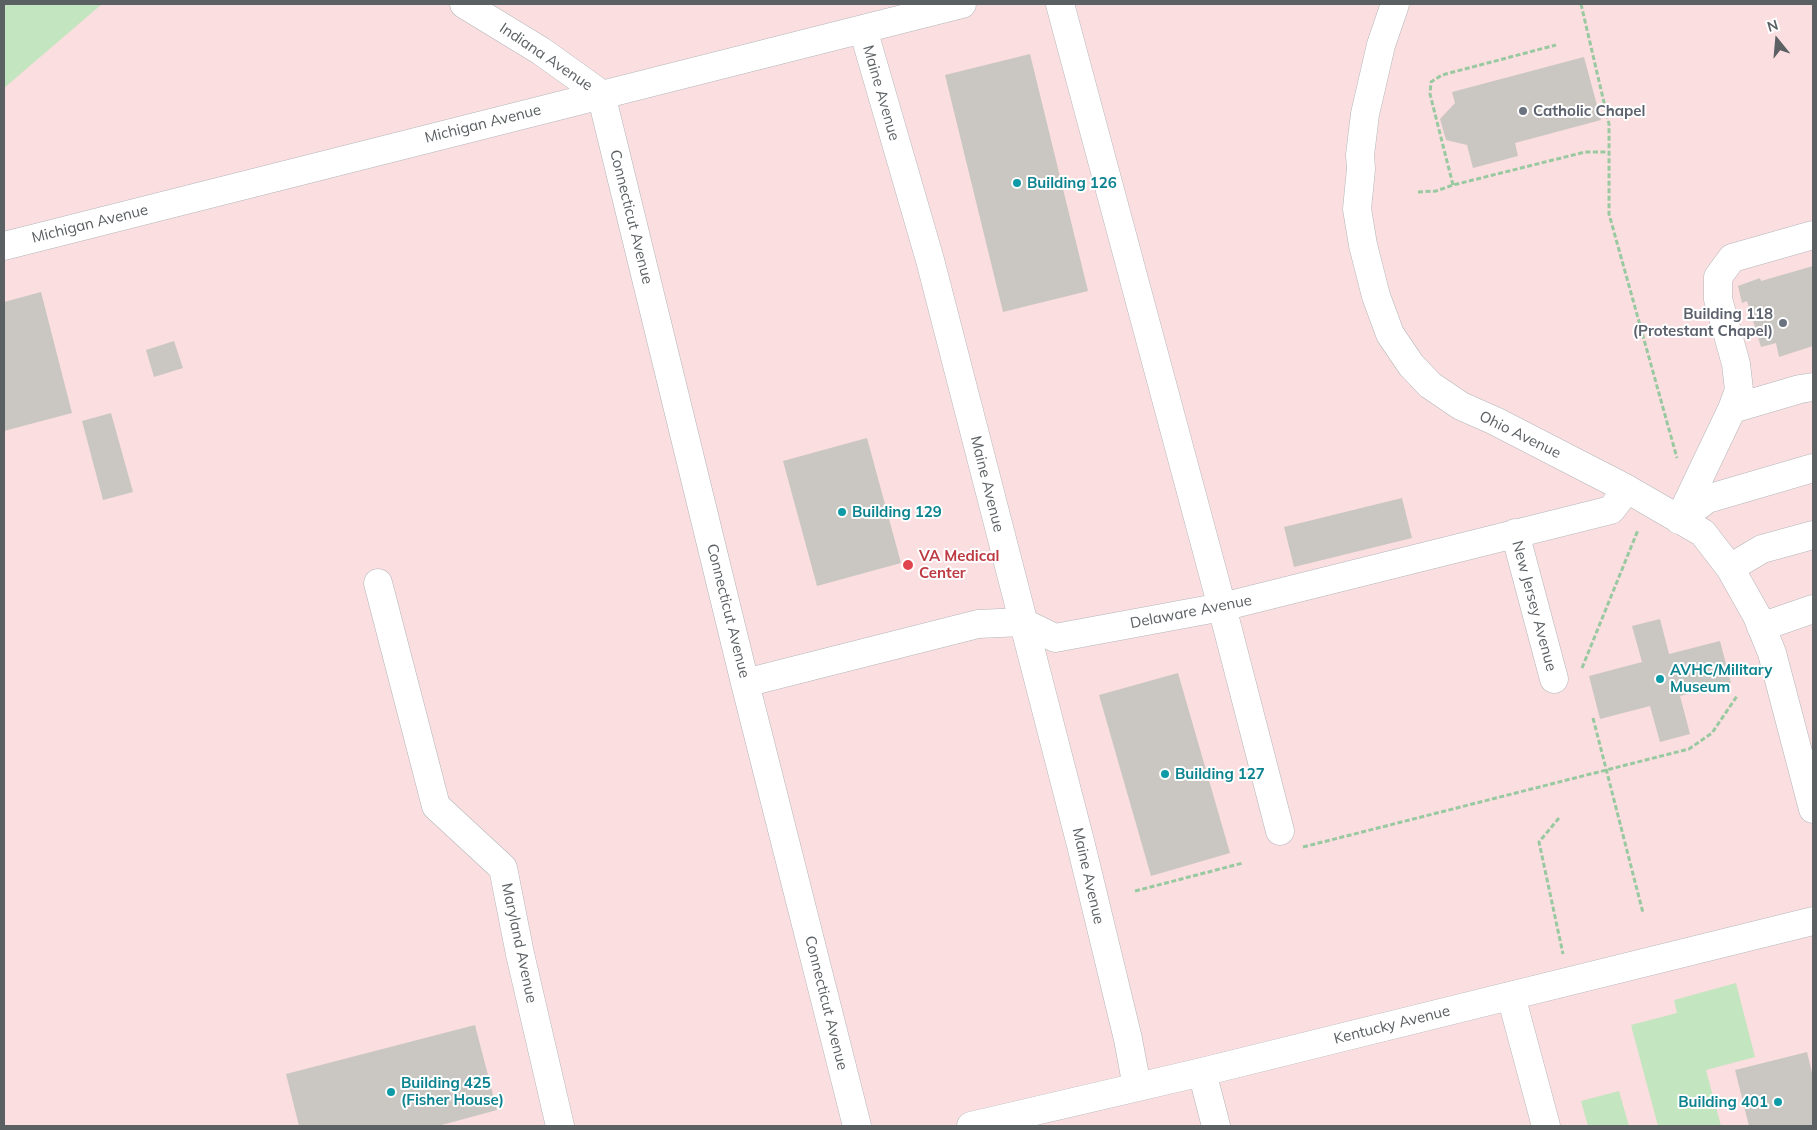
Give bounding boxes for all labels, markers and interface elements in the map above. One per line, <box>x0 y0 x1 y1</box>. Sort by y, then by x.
north arrow <box>1752 15 1802 65</box>
text: N <box>1765 16 1780 36</box>
street label: Indiana Avenue <box>496 19 596 95</box>
street label: Maine Avenue <box>859 43 903 143</box>
street label: Michigan Avenue <box>423 101 543 147</box>
place label: Catholic Chapel <box>1533 102 1645 120</box>
marker: Catholic Chapel <box>1517 105 1529 117</box>
street label: Connecticut Avenue <box>606 148 656 286</box>
place label: Building 126 <box>1027 174 1117 192</box>
marker: Building 126 <box>1011 177 1023 189</box>
street label: Michigan Avenue <box>30 201 150 247</box>
place label: Building 118 (Protestant Chapel) <box>1633 305 1773 340</box>
marker: Building 118 (Protestant Chapel) <box>1777 317 1789 329</box>
street label: Ohio Avenue <box>1476 407 1564 463</box>
street label: Maine Avenue <box>966 434 1008 534</box>
place label: Building 129 <box>852 503 942 521</box>
marker: Building 129 <box>836 506 848 518</box>
street label: New Jersey Avenue <box>1508 539 1560 673</box>
street label: Connecticut Avenue <box>703 542 753 680</box>
place label: VA Medical Center <box>919 547 999 582</box>
marker: VA Medical Center <box>901 558 915 572</box>
street label: Delaware Avenue <box>1129 591 1253 633</box>
place label: AVHC/Military Museum <box>1670 661 1772 696</box>
marker: AVHC/Military Museum <box>1654 673 1666 685</box>
place label: Building 127 <box>1175 765 1265 783</box>
marker: Building 127 <box>1159 768 1171 780</box>
street label: Maine Avenue <box>1068 826 1108 926</box>
street label: Maryland Avenue <box>497 881 541 1005</box>
street label: Connecticut Avenue <box>801 934 851 1072</box>
street label: Kentucky Avenue <box>1332 1002 1452 1048</box>
place label: Building 425 (Fisher House) <box>401 1074 504 1109</box>
marker: Building 425 (Fisher House) <box>385 1086 397 1098</box>
place label: Building 401 <box>1678 1093 1768 1111</box>
marker: Building 401 <box>1772 1096 1784 1108</box>

